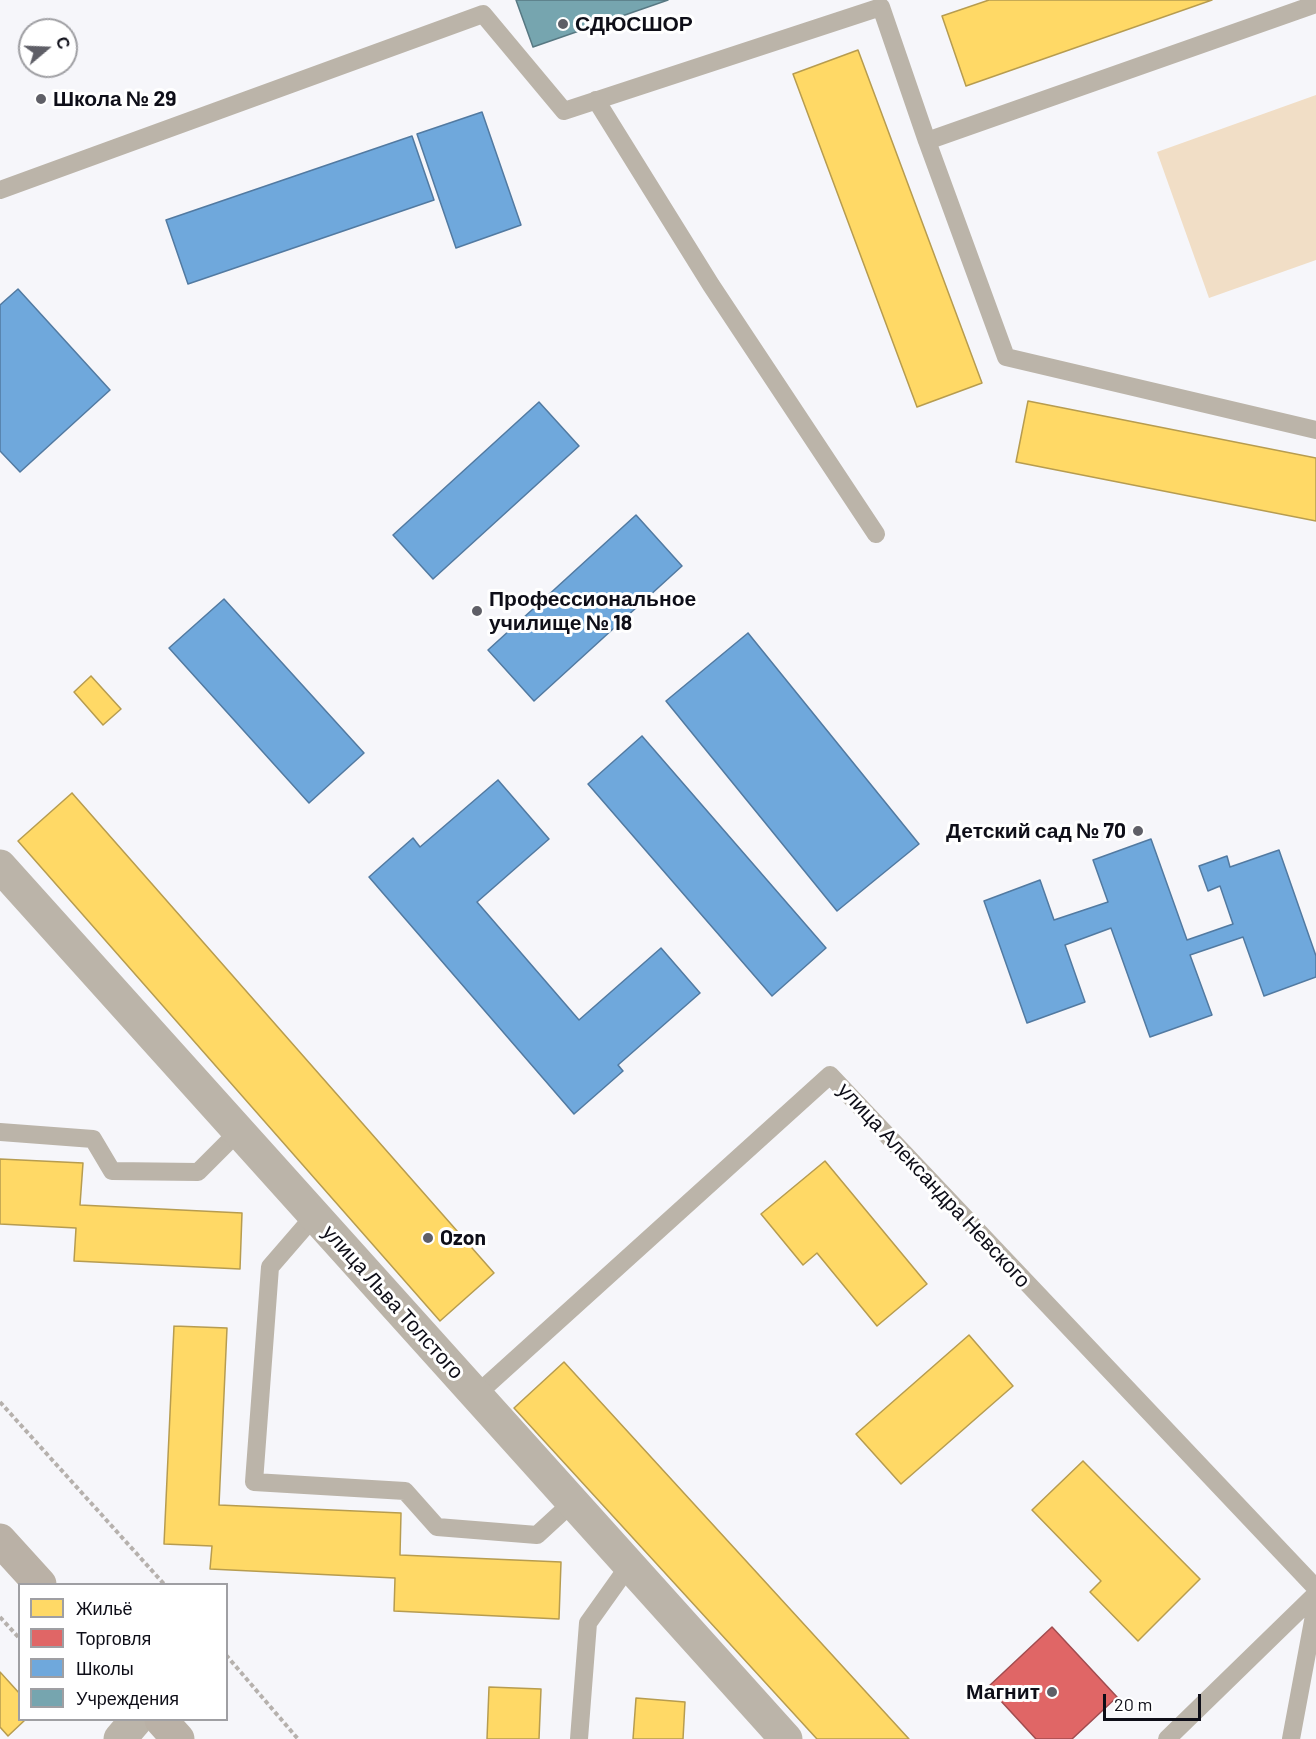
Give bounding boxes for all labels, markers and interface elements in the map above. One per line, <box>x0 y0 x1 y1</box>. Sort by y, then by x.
place label: СДЮСШОР <box>575 11 693 37</box>
marker: СДЮСШОР <box>556 17 570 31</box>
north arrow <box>18 18 78 78</box>
text: С <box>53 34 74 51</box>
place label: Школа № 29 <box>53 86 176 112</box>
marker: Школа № 29 <box>34 92 48 106</box>
place label: Профессиональное училище № 18 <box>489 586 696 636</box>
marker: Профессиональное училище № 18 <box>470 604 484 618</box>
place label: Детский сад № 70 <box>946 818 1126 844</box>
marker: Детский сад № 70 <box>1131 824 1145 838</box>
street label: улица Александра Невского <box>832 1077 1036 1293</box>
street label: улица Льва Толстого <box>317 1220 469 1384</box>
place label: Ozon <box>440 1225 486 1251</box>
marker: Ozon <box>421 1231 435 1245</box>
legend <box>18 1583 228 1721</box>
text: Жильё <box>76 1597 133 1619</box>
text: Торговля <box>76 1627 151 1649</box>
text: Школы <box>76 1657 134 1679</box>
place label: Магнит <box>966 1679 1040 1705</box>
scale bar <box>1106 1682 1204 1720</box>
marker: Магнит <box>1045 1685 1059 1699</box>
text: Учреждения <box>76 1687 179 1709</box>
text: 20 m <box>1114 1693 1152 1715</box>

